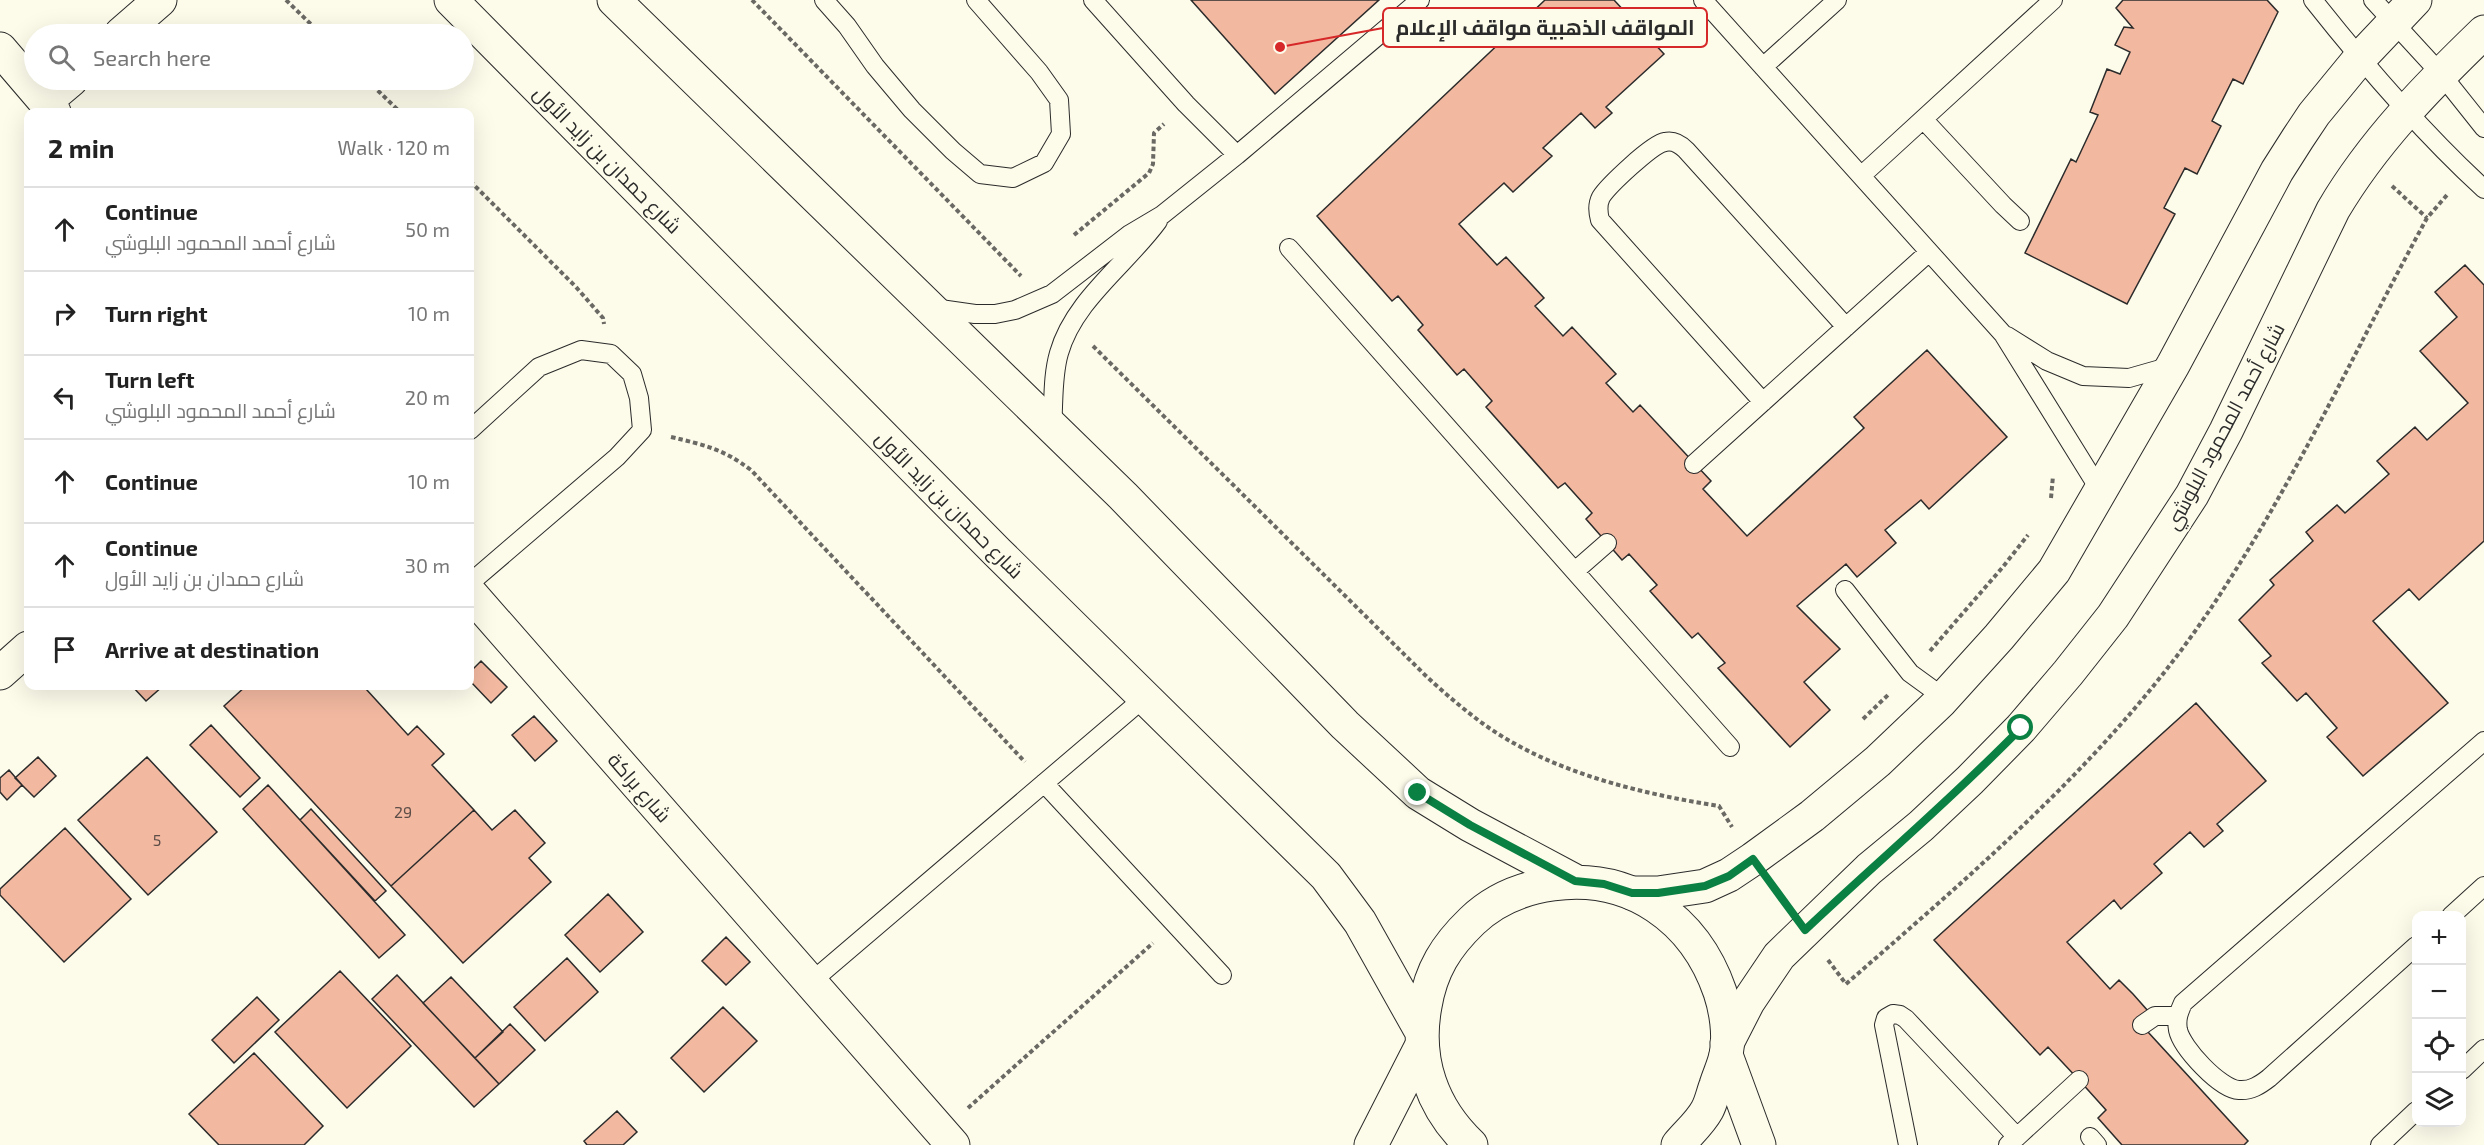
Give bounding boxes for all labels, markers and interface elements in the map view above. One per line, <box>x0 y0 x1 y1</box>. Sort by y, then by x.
callout: المواقف الذهبية مواقف الإعلام <box>1383 8 1707 47</box>
text: المواقف الذهبية مواقف الإعلام <box>1395 14 1695 42</box>
search box <box>24 24 474 90</box>
icon: search <box>45 41 78 74</box>
text: Search here <box>93 44 211 70</box>
street label: شارع حمدان بن زايد الأول <box>527 80 687 240</box>
text: 2 min <box>48 132 114 163</box>
text: Walk · 120 m <box>338 135 450 159</box>
text: Continue <box>105 198 198 224</box>
icon: ahead <box>48 213 81 246</box>
text: 50 m <box>405 217 450 241</box>
text: شارع أحمد المحمود البلوشي <box>105 230 336 254</box>
icon: right <box>48 297 81 330</box>
text: Turn right <box>105 300 207 326</box>
text: 10 m <box>408 301 450 325</box>
street label: شارع أحمد المحمود البلوشي <box>2159 319 2292 535</box>
text: Turn left <box>105 366 194 392</box>
icon: left <box>48 381 81 414</box>
text: 20 m <box>405 385 450 409</box>
text: شارع أحمد المحمود البلوشي <box>105 398 336 422</box>
street label: شارع حمدان بن زايد الأول <box>869 425 1029 585</box>
icon: ahead <box>48 465 81 498</box>
text: Continue <box>105 468 198 494</box>
text: 10 m <box>408 469 450 493</box>
text: Continue <box>105 534 198 560</box>
icon: ahead <box>48 549 81 582</box>
text: 30 m <box>405 553 450 577</box>
text: شارع حمدان بن زايد الأول <box>105 566 304 590</box>
icon: arrive <box>48 633 81 666</box>
text: Arrive at destination <box>105 636 319 662</box>
route start <box>2007 714 2033 740</box>
street label: شارع براكة <box>601 747 677 829</box>
route end <box>1404 779 1430 805</box>
house number: 29 <box>394 802 412 821</box>
house number: 5 <box>153 830 161 849</box>
map controls <box>2412 911 2466 1127</box>
button: + <box>2412 911 2466 965</box>
button: − <box>2412 965 2466 1019</box>
button: locate <box>2412 1019 2466 1073</box>
button: layers <box>2412 1073 2466 1127</box>

